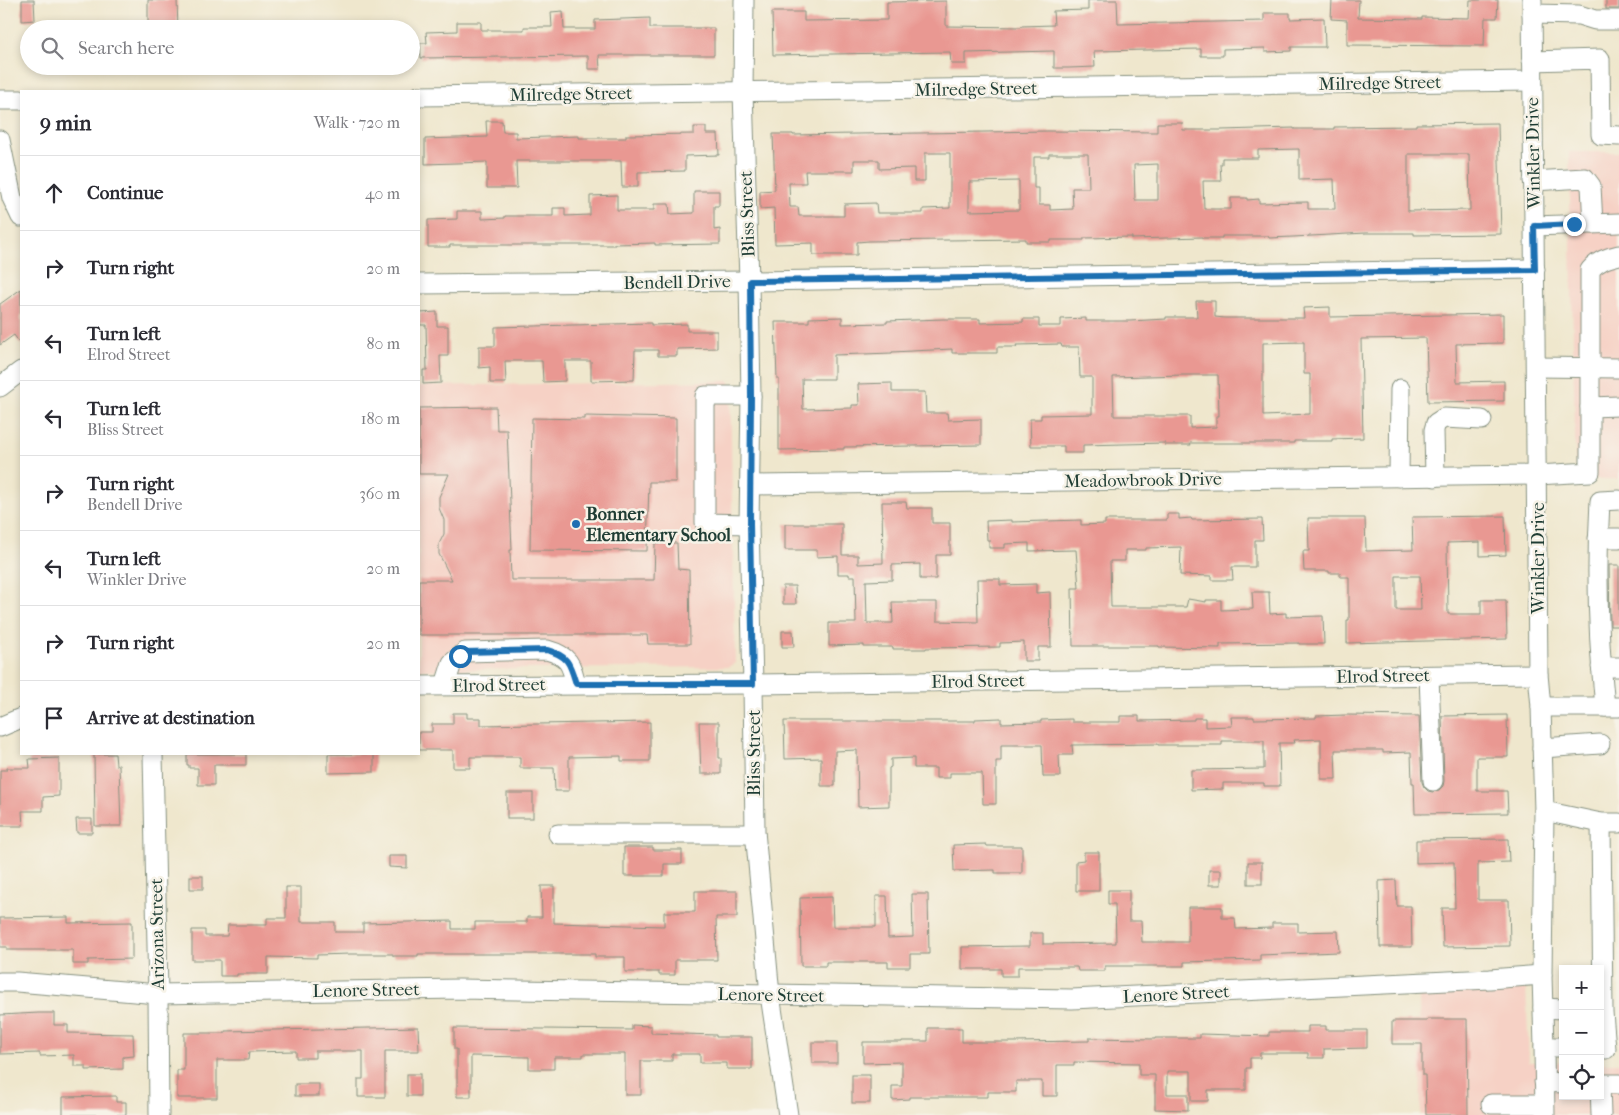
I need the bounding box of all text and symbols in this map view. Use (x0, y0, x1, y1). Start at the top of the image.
search box (20, 20, 420, 75)
icon: search (38, 34, 66, 62)
text: Search here (78, 37, 174, 59)
street label: Milredge Street (1318, 72, 1442, 95)
street label: Milredge Street (914, 78, 1038, 101)
street label: Milredge Street (509, 83, 633, 106)
street label: Winkler Drive (1522, 97, 1545, 210)
text: 9 min (40, 111, 91, 135)
text: Walk · 720 m (314, 113, 400, 132)
street label: Bliss Street (735, 170, 760, 258)
icon: ahead (40, 179, 68, 207)
text: Continue (87, 182, 163, 204)
text: 40 m (365, 184, 400, 203)
route end (1563, 213, 1586, 236)
icon: right (40, 254, 68, 282)
text: Turn right (87, 257, 174, 279)
text: 20 m (366, 259, 400, 278)
street label: Bendell Drive (623, 271, 731, 294)
text: Turn left (87, 323, 161, 345)
icon: left (40, 329, 68, 357)
text: 80 m (366, 334, 400, 353)
text: Elrod Street (87, 345, 170, 364)
text: Turn left (87, 398, 161, 420)
icon: left (40, 404, 68, 432)
text: 180 m (361, 409, 400, 428)
text: Bliss Street (87, 420, 164, 439)
street label: Meadowbrook Drive (1064, 469, 1222, 492)
text: Turn right (87, 473, 174, 495)
icon: right (40, 479, 68, 507)
text: 360 m (359, 484, 400, 503)
text: Bendell Drive (87, 495, 182, 514)
street label: Winkler Drive (1528, 502, 1549, 615)
place label: Bonner Elementary School (586, 504, 732, 546)
marker: Bonner Elementary School (570, 518, 582, 530)
text: Turn left (87, 548, 161, 570)
icon: left (40, 554, 68, 582)
text: 20 m (366, 559, 400, 578)
text: Winkler Drive (87, 570, 186, 589)
icon: right (40, 629, 68, 657)
text: Turn right (87, 632, 174, 654)
text: 20 m (366, 634, 400, 653)
route start (449, 645, 472, 668)
street label: Elrod Street (1336, 665, 1431, 688)
street label: Elrod Street (931, 670, 1026, 693)
street label: Elrod Street (452, 674, 547, 697)
icon: arrive (40, 704, 68, 732)
text: Arrive at destination (87, 707, 255, 729)
street label: Bliss Street (744, 709, 765, 796)
street label: Arizona Street (146, 877, 169, 991)
map controls (1559, 965, 1604, 1100)
button: + (1559, 965, 1604, 1010)
street label: Lenore Street (312, 979, 420, 1002)
street label: Lenore Street (1122, 981, 1231, 1008)
street label: Lenore Street (717, 984, 825, 1007)
button: − (1559, 1010, 1604, 1055)
button: locate (1559, 1055, 1604, 1100)

